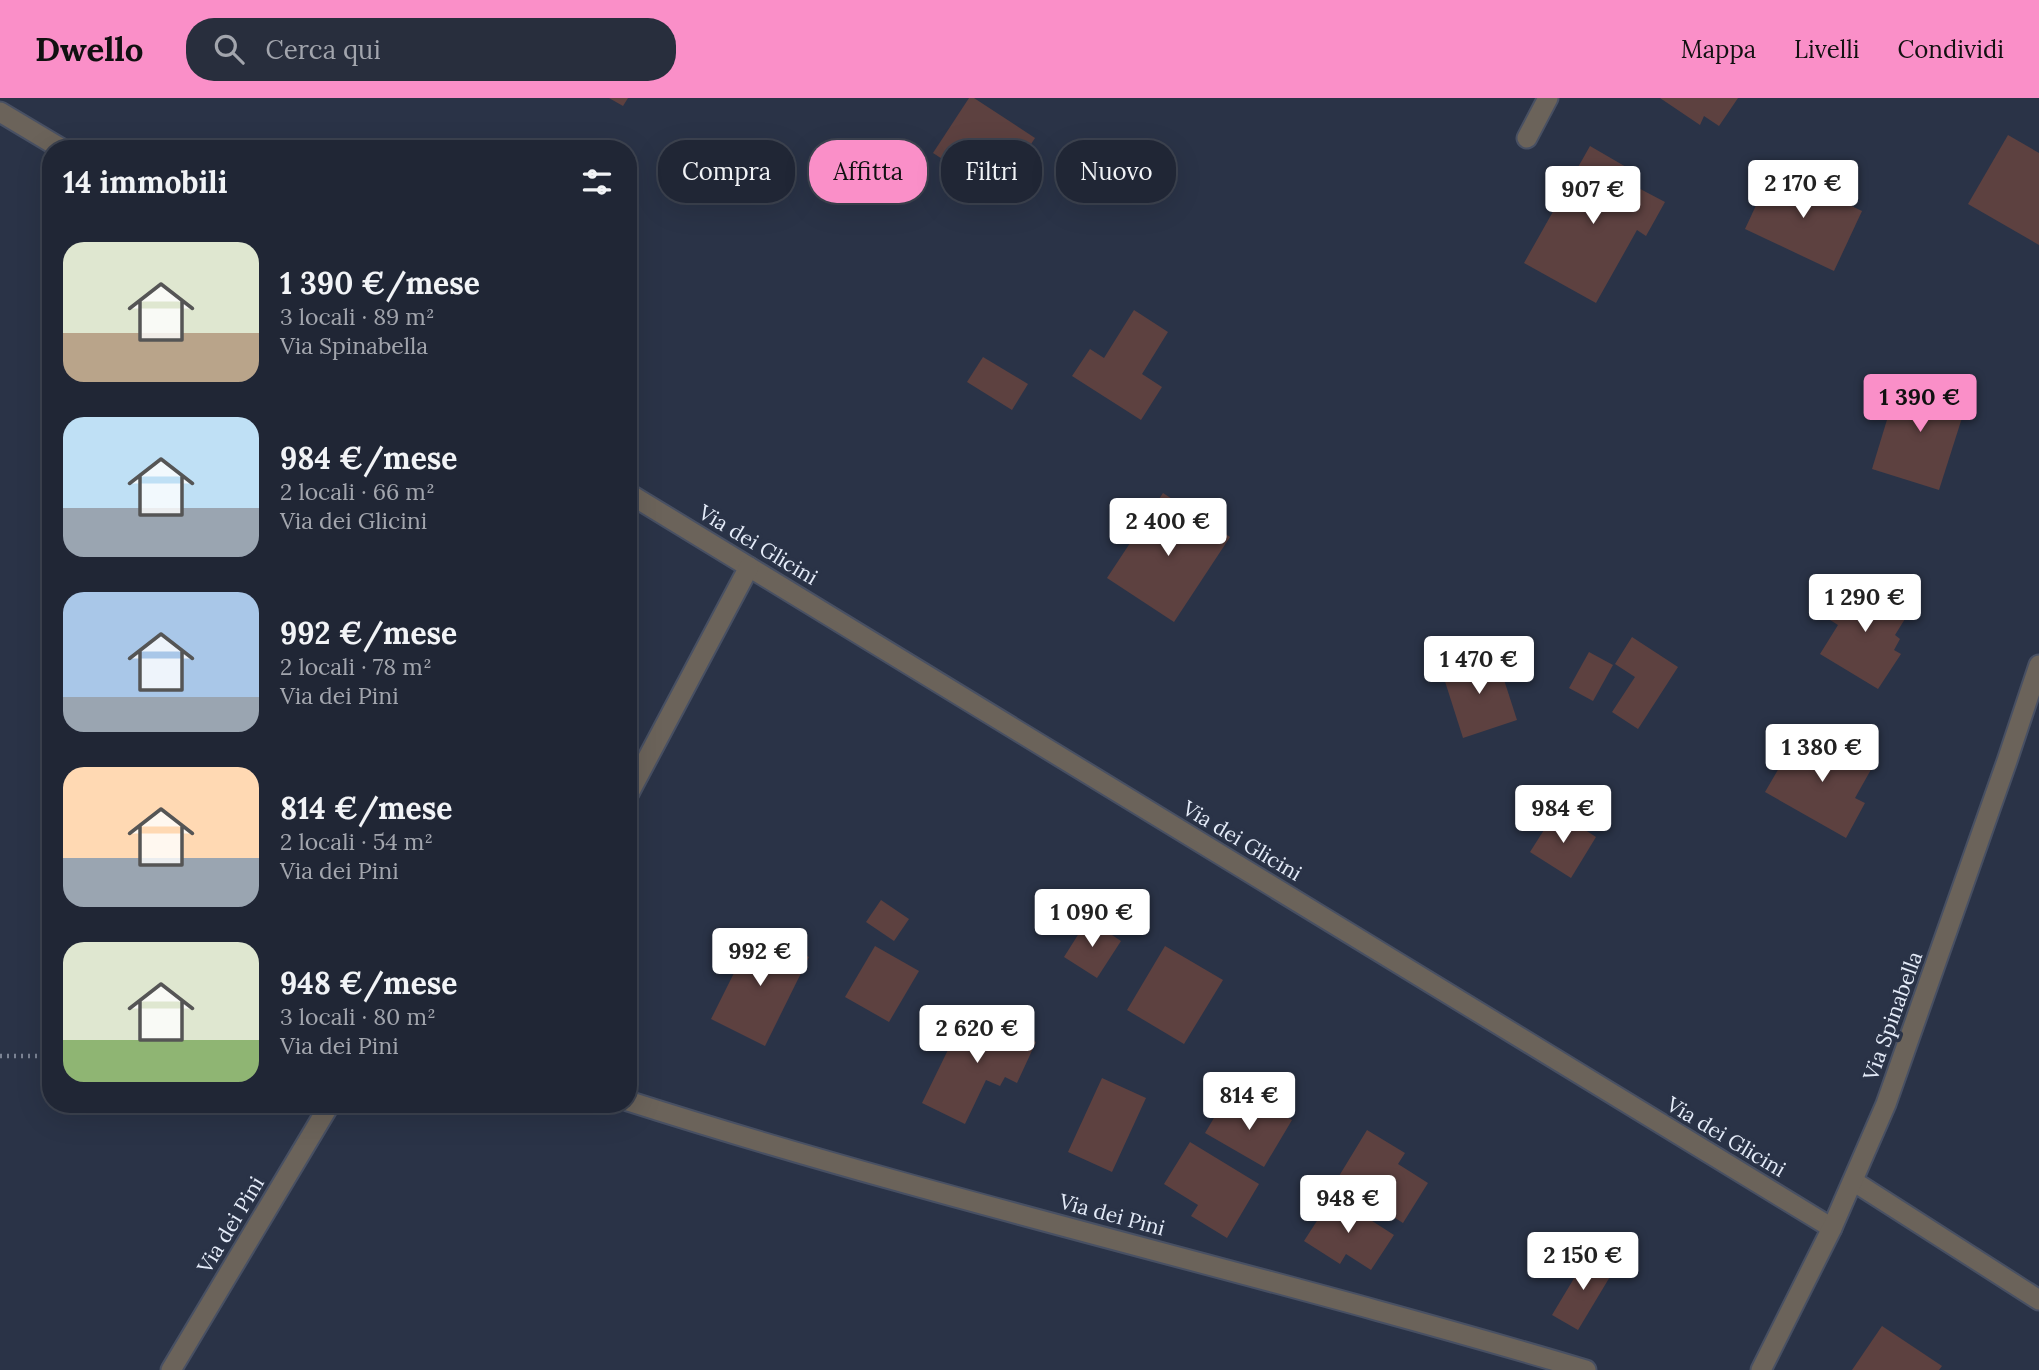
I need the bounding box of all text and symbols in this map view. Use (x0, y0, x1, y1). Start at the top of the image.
search box (186, 18, 676, 81)
text: Dwello (35, 28, 144, 70)
icon: search (210, 30, 248, 68)
text: Cerca qui (266, 33, 381, 66)
text: Mappa (1681, 34, 1756, 65)
text: Livelli (1794, 34, 1860, 65)
text: Condividi (1898, 34, 2004, 65)
chip: Compra (658, 140, 795, 203)
chip: Affitta (809, 140, 927, 203)
chip: Filtri (941, 140, 1042, 203)
chip: Nuovo (1056, 140, 1176, 203)
pin: 2 170 € (1738, 160, 1868, 220)
text: 14 immobili (63, 163, 228, 201)
icon: filters (578, 163, 616, 201)
pin: 907 € (1544, 166, 1642, 226)
text: 2 170 € (1764, 168, 1842, 197)
text: 907 € (1561, 174, 1625, 203)
text: 1 390 €/mese (280, 264, 480, 302)
icon: home (119, 270, 203, 354)
text: 3 locali · 89 m² (280, 302, 435, 331)
text: Via Spinabella (280, 331, 428, 360)
pin: 1 390 € (1855, 374, 1985, 434)
text: 1 390 € (1880, 382, 1960, 411)
text: 984 €/mese (280, 439, 458, 477)
icon: home (119, 445, 203, 529)
text: 2 locali · 66 m² (280, 477, 435, 506)
street label: Via dei Glicini (693, 498, 823, 591)
pin: 2 400 € (1103, 498, 1233, 558)
text: Via dei Glicini (280, 506, 427, 535)
text: 2 400 € (1126, 506, 1210, 535)
pin: 1 290 € (1800, 574, 1930, 634)
text: 1 290 € (1825, 582, 1905, 611)
text: 992 €/mese (280, 614, 457, 652)
icon: home (119, 620, 203, 704)
pin: 1 470 € (1414, 636, 1544, 696)
text: 1 470 € (1440, 644, 1518, 673)
text: 2 locali · 78 m² (280, 652, 432, 681)
text: Via dei Pini (280, 681, 399, 710)
pin: 1 380 € (1757, 724, 1887, 784)
text: 1 380 € (1782, 732, 1862, 761)
pin: 984 € (1514, 786, 1612, 845)
text: 814 €/mese (280, 789, 452, 827)
text: 984 € (1531, 793, 1595, 822)
street label: Via dei Glicini (1177, 794, 1307, 887)
icon: home (119, 795, 203, 879)
text: 2 locali · 54 m² (280, 827, 433, 856)
text: Via dei Pini (280, 856, 399, 885)
pin: 1 090 € (1027, 890, 1157, 949)
text: 1 090 € (1051, 897, 1133, 926)
pin: 992 € (711, 928, 809, 988)
text: 992 € (728, 936, 792, 965)
street label: Via Spinabella (1856, 947, 1928, 1085)
text: 948 €/mese (280, 964, 458, 1002)
icon: home (119, 970, 203, 1054)
text: 3 locali · 80 m² (280, 1002, 436, 1031)
pin: 2 620 € (912, 1006, 1042, 1065)
text: 2 620 € (935, 1013, 1019, 1042)
text: Via dei Pini (280, 1031, 399, 1060)
pin: 814 € (1200, 1072, 1298, 1132)
text: 814 € (1219, 1080, 1279, 1109)
street label: Via dei Glicini (1661, 1090, 1791, 1183)
street label: Via dei Pini (191, 1171, 270, 1279)
pin: 948 € (1299, 1176, 1397, 1235)
text: 948 € (1316, 1183, 1380, 1212)
street label: Via dei Pini (1055, 1187, 1168, 1242)
pin: 2 150 € (1518, 1232, 1648, 1292)
text: 2 150 € (1543, 1240, 1623, 1269)

